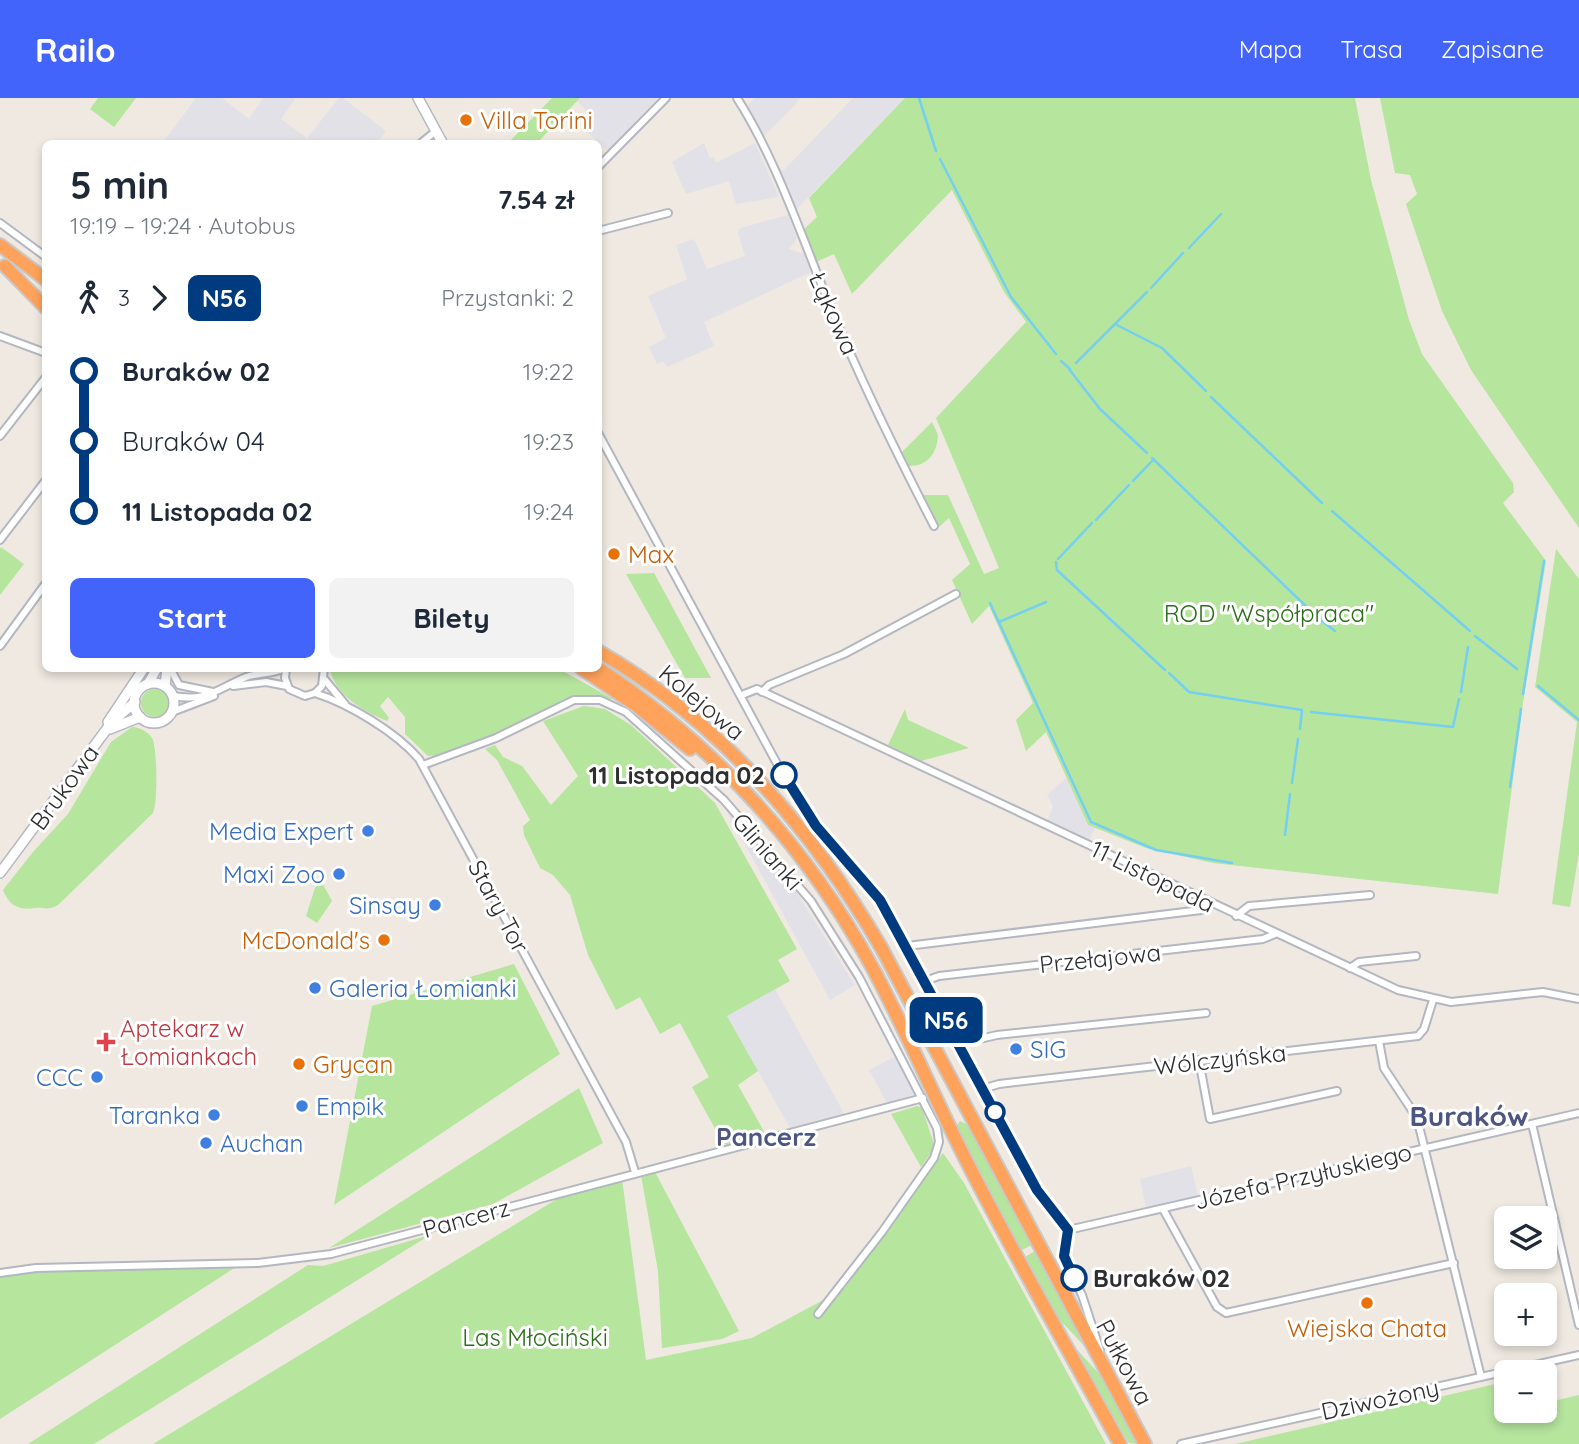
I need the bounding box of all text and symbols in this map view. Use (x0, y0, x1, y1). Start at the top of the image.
text: Railo (35, 29, 116, 70)
text: Mapa (1239, 34, 1302, 64)
text: Trasa (1340, 34, 1403, 64)
text: Zapisane (1441, 34, 1544, 64)
place label: Villa Torini (480, 105, 593, 135)
marker: Villa Torini (458, 112, 474, 128)
text: 5 min (70, 161, 169, 209)
text: 7.54 zł (498, 183, 574, 216)
text: 19:19 – 19:24 · Autobus (70, 211, 296, 240)
street label: Łąkowa (802, 267, 866, 359)
icon: walk (70, 279, 108, 317)
icon: forward (140, 279, 178, 317)
text: 3 (118, 283, 130, 312)
text: N56 (202, 283, 247, 313)
text: Przystanki: 2 (441, 283, 574, 312)
text: Buraków 02 (122, 355, 271, 388)
text: 19:22 (523, 357, 574, 386)
text: Buraków 04 (122, 425, 265, 458)
text: 19:23 (524, 427, 574, 456)
text: 11 Listopada 02 (122, 495, 313, 528)
text: 19:24 (524, 497, 574, 526)
place label: Max (628, 539, 674, 569)
marker: Max (606, 546, 622, 562)
button: Start (70, 578, 315, 658)
button: Bilety (329, 578, 574, 658)
park label: ROD "Współpraca" (1164, 598, 1374, 628)
street label: Kolejowa (653, 658, 751, 746)
street label: Brukowa (23, 739, 105, 835)
place label: 11 Listopada 02 (589, 760, 765, 790)
marker: 11 Listopada 02 (771, 762, 797, 788)
street label: Glinianki (726, 806, 810, 896)
place label: Media Expert (209, 816, 354, 846)
marker: Media Expert (360, 823, 376, 839)
street label: 11 Listopada (1086, 833, 1220, 919)
street label: Stary Tor (462, 854, 536, 958)
place label: Maxi Zoo (223, 859, 325, 889)
marker: Maxi Zoo (331, 866, 347, 882)
place label: Sinsay (349, 890, 421, 920)
marker: Sinsay (427, 897, 443, 913)
place label: McDonald's (242, 925, 370, 955)
marker: McDonald's (376, 932, 392, 948)
street label: Przełajowa (1038, 937, 1162, 979)
place label: Galeria Łomianki (329, 973, 517, 1003)
marker: Galeria Łomianki (307, 980, 323, 996)
line badge: N56 (906, 997, 986, 1043)
text: N56 (924, 1005, 968, 1035)
place label: Aptekarz w Łomiankach (120, 1013, 257, 1071)
marker: Aptekarz w Łomiankach (98, 1034, 114, 1050)
place label: SIG (1030, 1034, 1066, 1064)
street label: Wólczyńska (1152, 1037, 1288, 1081)
marker: SIG (1008, 1041, 1024, 1057)
place label: Grycan (313, 1049, 393, 1079)
marker: Grycan (291, 1056, 307, 1072)
place label: CCC (36, 1062, 83, 1092)
marker: CCC (89, 1069, 105, 1085)
place label: Empik (316, 1091, 384, 1121)
marker: Empik (294, 1098, 310, 1114)
district label: Buraków (1409, 1098, 1529, 1133)
place label: Taranka (109, 1100, 200, 1130)
unlabelled marker (985, 1102, 1005, 1122)
marker: Taranka (206, 1107, 222, 1123)
district label: Pancerz (716, 1120, 816, 1153)
place label: Auchan (220, 1128, 303, 1158)
marker: Auchan (198, 1135, 214, 1151)
street label: Józefa Przyłuskiego (1191, 1136, 1415, 1216)
street label: Pancerz (419, 1192, 513, 1244)
map controls (1494, 1206, 1557, 1423)
button: layers (1494, 1206, 1557, 1269)
place label: Buraków 02 (1093, 1263, 1230, 1293)
marker: Buraków 02 (1061, 1265, 1087, 1291)
button: + (1494, 1283, 1557, 1346)
marker: Wiejska Chata (1359, 1295, 1375, 1311)
place label: Wiejska Chata (1287, 1313, 1447, 1343)
street label: Pułkowa (1090, 1314, 1160, 1410)
park label: Las Młociński (462, 1322, 608, 1352)
button: − (1494, 1360, 1557, 1423)
street label: Dziwożony (1318, 1372, 1442, 1426)

